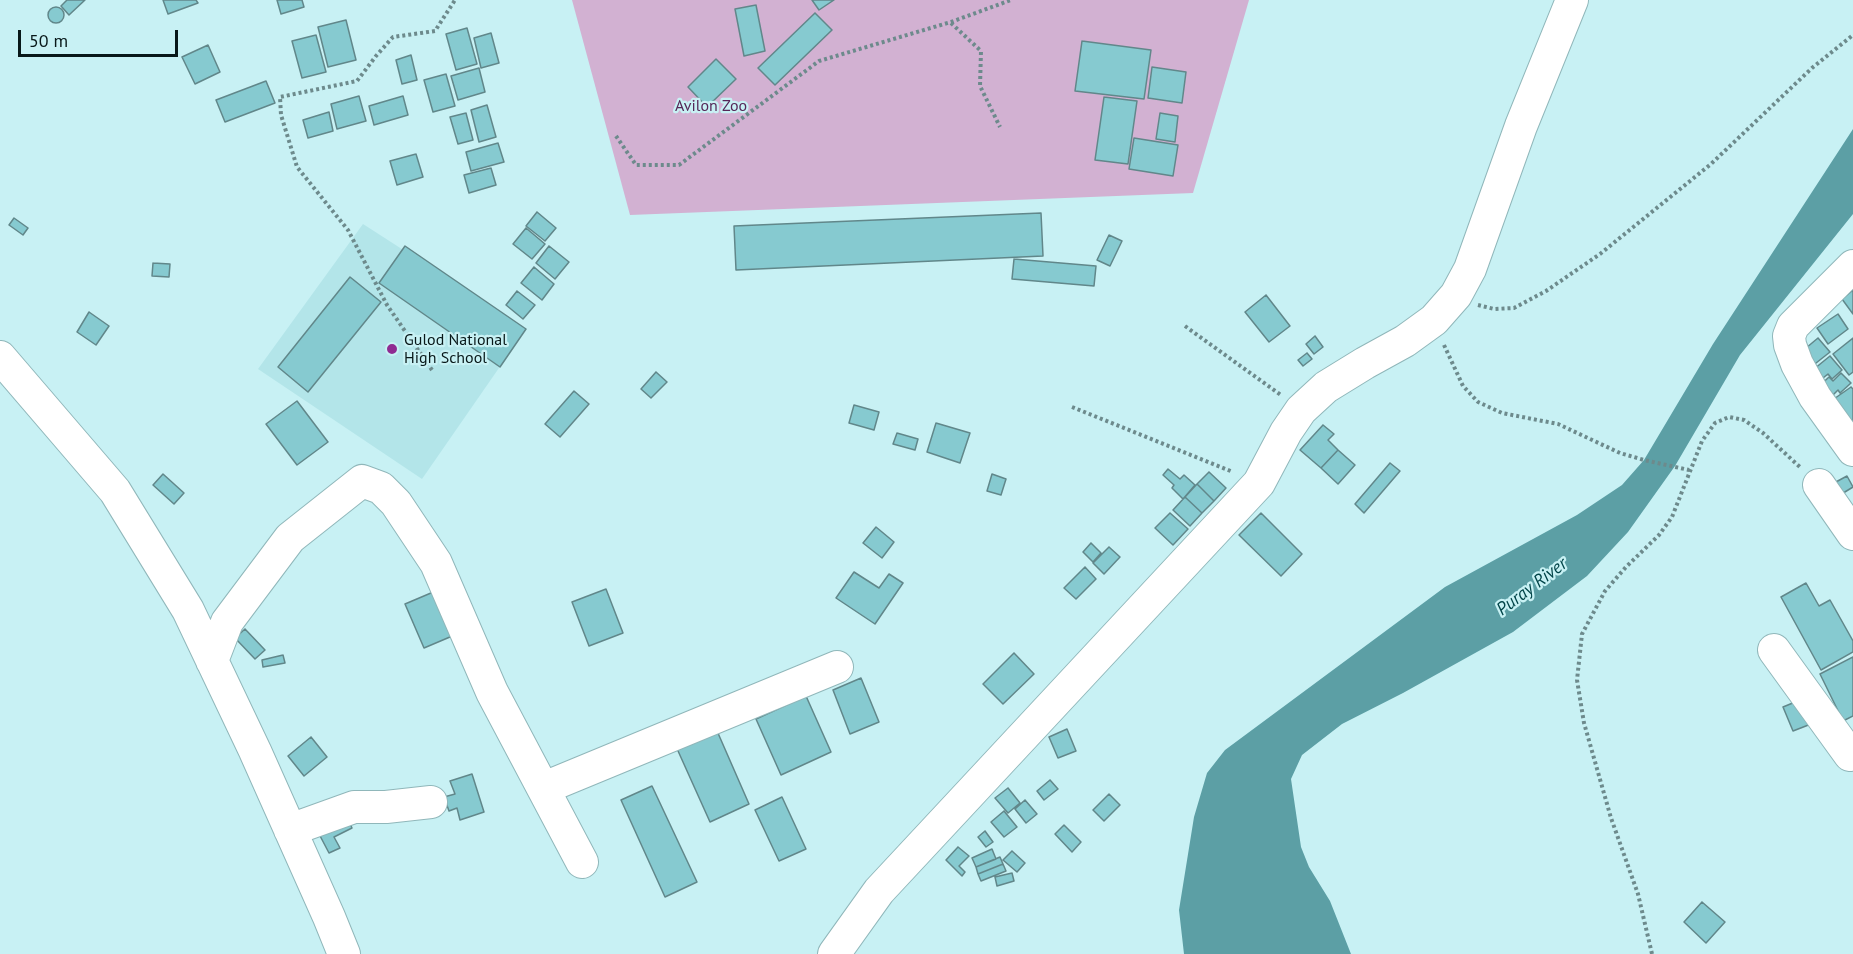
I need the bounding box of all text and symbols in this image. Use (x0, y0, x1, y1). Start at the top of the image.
scale bar (21, 18, 182, 56)
text: 50 m (29, 29, 68, 52)
park label: Avilon Zoo (675, 96, 747, 116)
place label: Gulod National High School (404, 330, 507, 368)
marker: Gulod National High School (385, 342, 399, 356)
water label: Puray River (1492, 553, 1572, 621)

